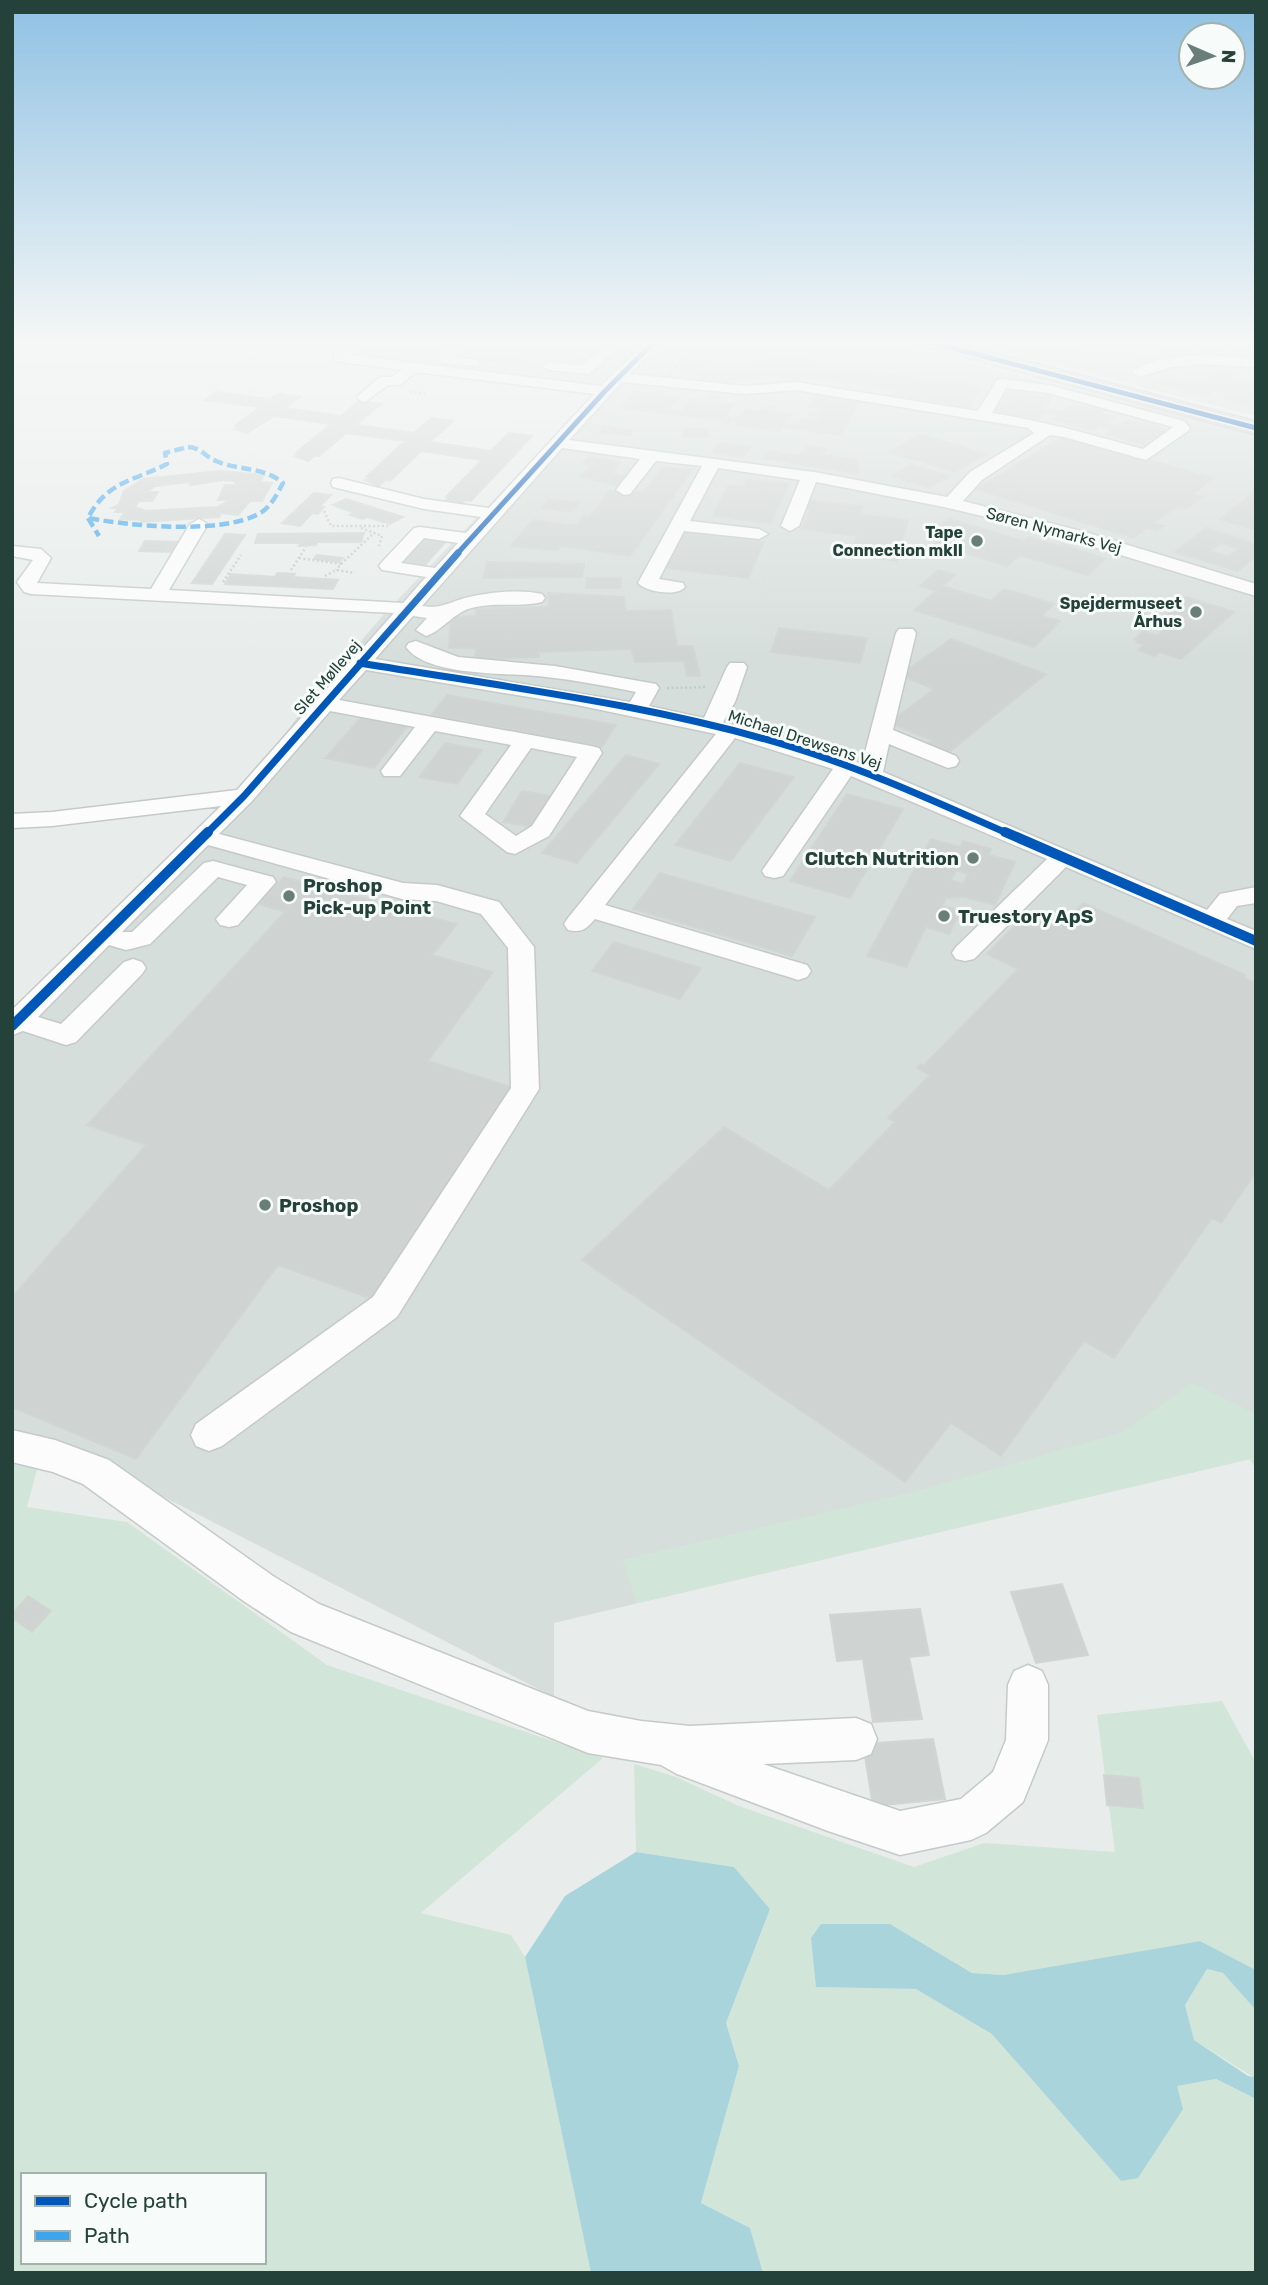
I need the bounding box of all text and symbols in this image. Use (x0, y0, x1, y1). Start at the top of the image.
north arrow (1177, 21, 1247, 91)
text: N (1217, 49, 1240, 64)
street label: Søren Nymarks Vej (984, 503, 1124, 558)
place label: Tape Connection mkII (833, 523, 963, 560)
marker: Tape Connection mkII (969, 533, 985, 549)
place label: Spejdermuseet Århus (1060, 594, 1183, 631)
marker: Spejdermuseet Århus (1188, 604, 1204, 620)
street label: Slet Møllevej (290, 636, 365, 719)
street label: Michael Drewsens Vej (726, 706, 884, 773)
place label: Clutch Nutrition (805, 847, 959, 870)
marker: Clutch Nutrition (965, 850, 981, 866)
place label: Proshop Pick-up Point (303, 874, 431, 919)
marker: Proshop Pick-up Point (281, 888, 297, 904)
place label: Truestory ApS (958, 905, 1094, 928)
marker: Truestory ApS (936, 908, 952, 924)
place label: Proshop (279, 1194, 358, 1217)
marker: Proshop (257, 1197, 273, 1213)
legend (21, 2173, 266, 2264)
text: Cycle path (84, 2188, 188, 2213)
text: Path (84, 2223, 130, 2248)

